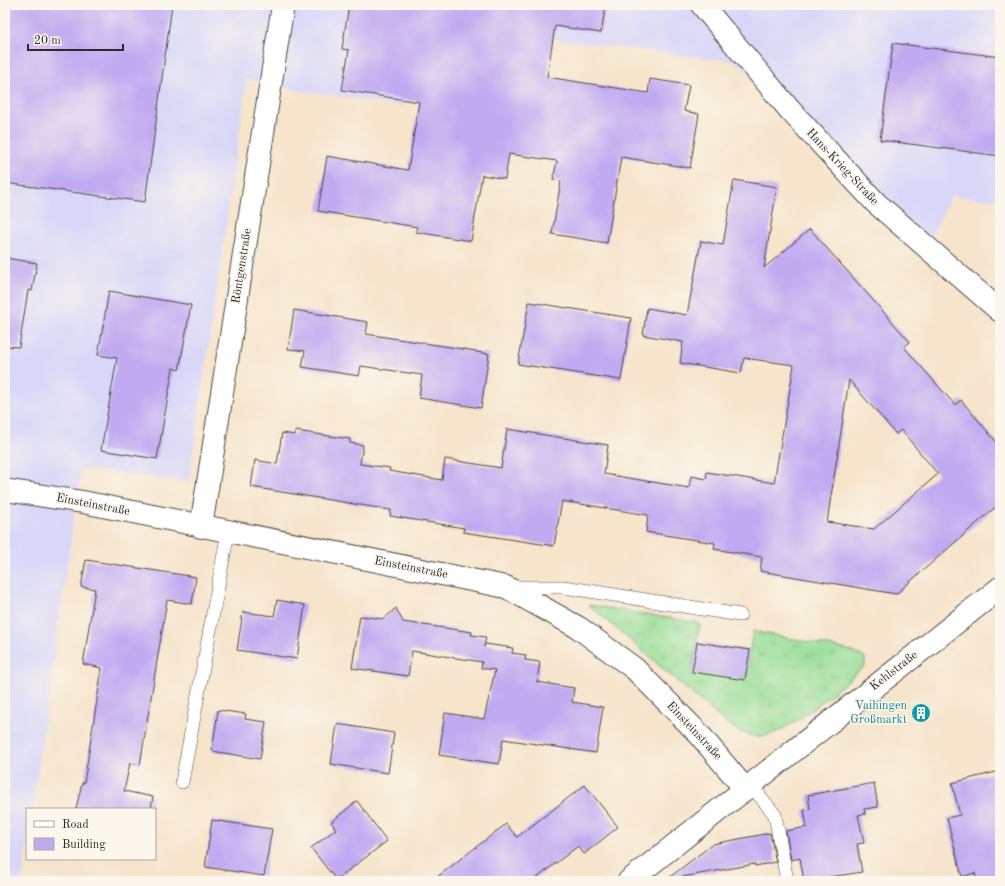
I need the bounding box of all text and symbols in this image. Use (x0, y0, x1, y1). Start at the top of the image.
scale bar (28, 26, 123, 52)
text: 20 m (34, 35, 61, 47)
street label: Hans-Krieg-Straße (804, 127, 881, 208)
street label: Röntgenstraße (230, 227, 254, 304)
street label: Einsteinstraße (55, 492, 131, 518)
street label: Einsteinstraße (373, 555, 449, 581)
street label: Kehlstraße (868, 649, 920, 693)
street label: Einsteinstraße (664, 700, 724, 763)
place label: Vaihingen Großmarkt (850, 700, 908, 726)
building icon: Vaihingen Großmarkt (910, 702, 932, 724)
legend (26, 808, 156, 860)
text: Road (62, 819, 89, 831)
text: Building (62, 839, 106, 851)

